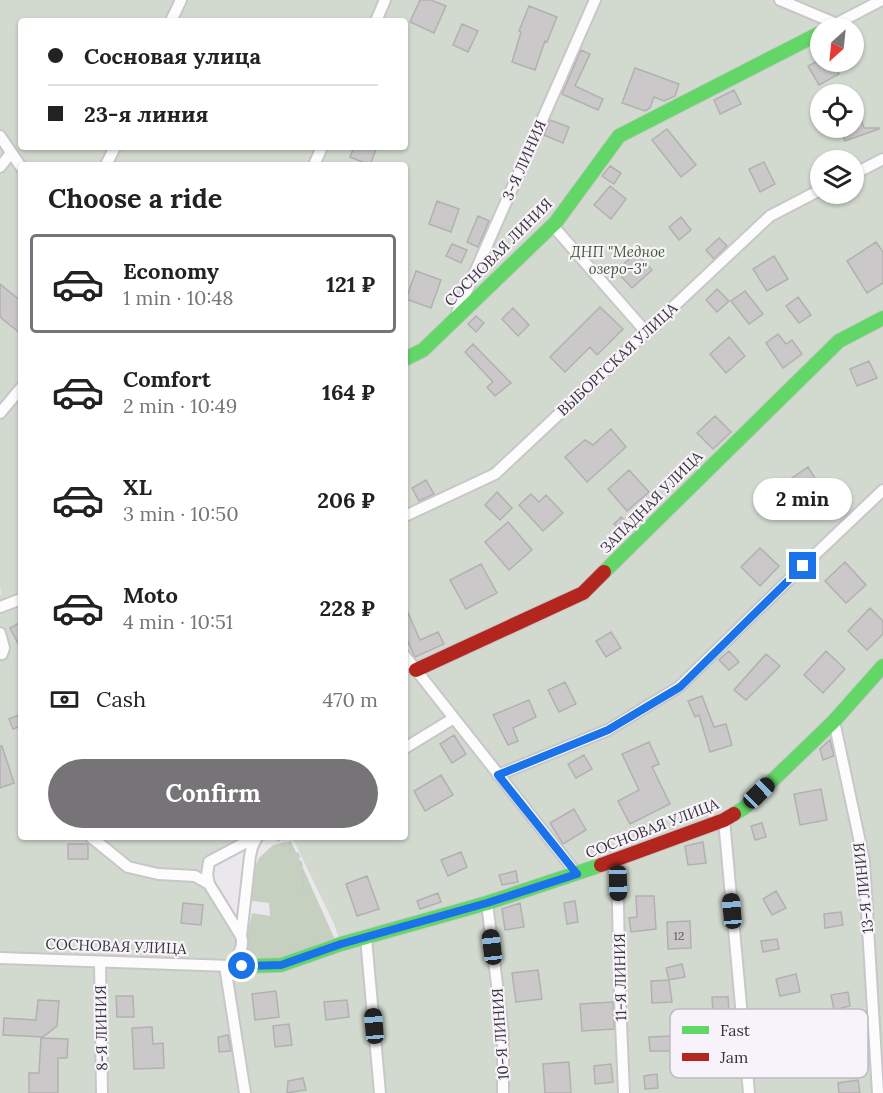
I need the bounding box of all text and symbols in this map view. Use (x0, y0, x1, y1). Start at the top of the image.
north arrow (810, 18, 864, 72)
map controls (810, 18, 864, 204)
text: Сосновая улица (84, 42, 261, 70)
button: locate (810, 84, 864, 138)
text: 23-я линия (84, 100, 209, 128)
street label: 3-Я ЛИНИЯ (498, 117, 550, 203)
button: layers (810, 150, 864, 204)
text: Choose a ride (48, 181, 222, 215)
street label: СОСНОВАЯ ЛИНИЯ (440, 194, 556, 310)
park label: ДНП "Медное озеро-3" (570, 242, 665, 278)
icon: car (51, 257, 105, 311)
text: Economy (123, 257, 219, 285)
text: 121 ₽ (326, 270, 375, 298)
text: 1 min · 10:48 (123, 285, 233, 310)
street label: ВЫБОРГСКАЯ УЛИЦА (553, 298, 682, 420)
icon: car (51, 365, 105, 419)
text: Comfort (123, 365, 211, 393)
text: 164 ₽ (322, 378, 375, 406)
text: 2 min · 10:49 (123, 393, 237, 418)
street label: ЗАПАДНАЯ УЛИЦА (596, 446, 707, 557)
icon: car (51, 473, 105, 527)
text: XL (123, 473, 152, 501)
callout: 2 min (754, 479, 852, 521)
text: 206 ₽ (317, 486, 375, 514)
text: 2 min (776, 486, 829, 511)
text: 3 min · 10:50 (123, 501, 239, 526)
route end (789, 552, 816, 579)
icon: car (51, 581, 105, 635)
text: Moto (123, 581, 178, 609)
text: 228 ₽ (320, 594, 375, 622)
text: 4 min · 10:51 (123, 609, 233, 634)
icon: cash (48, 683, 81, 716)
text: Cash (96, 685, 146, 713)
text: 470 m (322, 687, 378, 712)
button: Confirm (48, 759, 378, 828)
car (740, 774, 778, 812)
street label: СОСНОВАЯ УЛИЦА (583, 794, 722, 862)
street label: 13-Я ЛИНИЯ (849, 842, 877, 934)
car (609, 865, 627, 901)
car (721, 892, 743, 930)
car (481, 928, 503, 966)
house number: 12 (674, 928, 684, 943)
street label: 11-Я ЛИНИЯ (610, 933, 630, 1021)
street label: СОСНОВАЯ УЛИЦА (45, 934, 187, 958)
route start (228, 952, 255, 979)
street label: 8-Я ЛИНИЯ (91, 985, 111, 1071)
street label: 10-Я ЛИНИЯ (487, 987, 513, 1081)
car (363, 1007, 385, 1045)
legend (670, 1009, 868, 1078)
text: Fast (720, 1020, 751, 1040)
text: Jam (719, 1047, 748, 1067)

